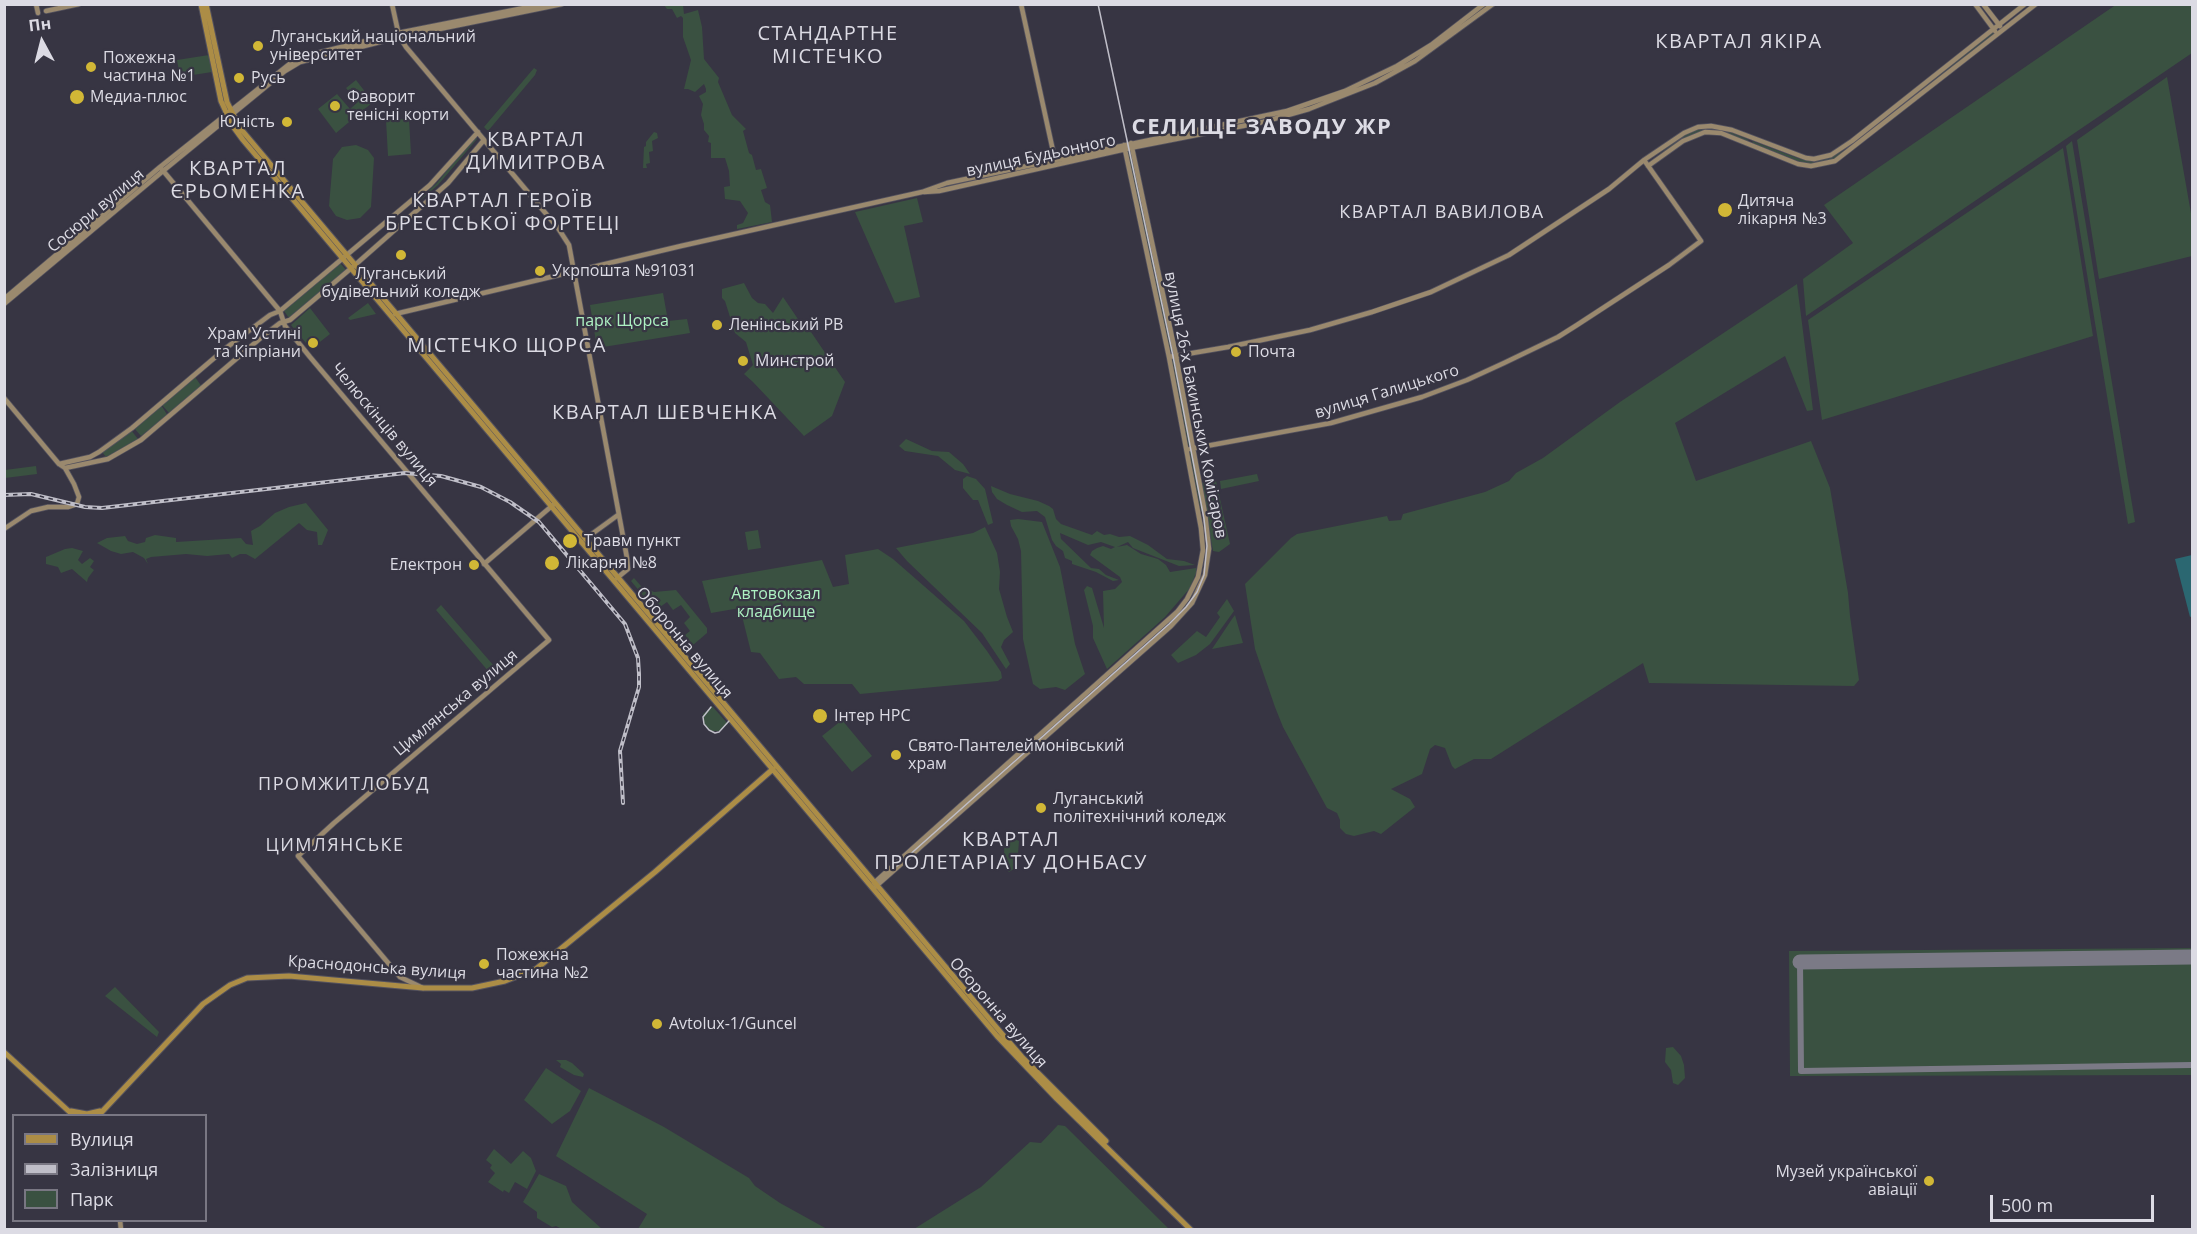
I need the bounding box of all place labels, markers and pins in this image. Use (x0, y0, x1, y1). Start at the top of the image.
place label: Луганський національний університет (270, 27, 476, 65)
marker: Луганський національний університет (251, 39, 265, 53)
place label: Пожежна частина №1 (103, 48, 196, 86)
marker: Пожежна частина №1 (84, 60, 98, 74)
place label: Русь (251, 68, 286, 88)
marker: Русь (232, 71, 246, 85)
place label: Медиа-плюс (90, 87, 187, 107)
place label: Фаворит тенісні корти (347, 87, 449, 125)
marker: Медиа-плюс (68, 88, 86, 106)
marker: Фаворит тенісні корти (328, 99, 342, 113)
place label: Юність (219, 112, 275, 132)
marker: Юність (280, 115, 294, 129)
place label: Дитяча лікарня №3 (1738, 191, 1827, 229)
marker: Дитяча лікарня №3 (1716, 201, 1734, 219)
marker: Луганський будівельний коледж (394, 248, 408, 262)
place label: Укрпошта №91031 (552, 261, 696, 281)
place label: Луганський будівельний коледж (321, 264, 481, 302)
marker: Укрпошта №91031 (533, 264, 547, 278)
place label: Ленінський РВ (729, 315, 843, 335)
marker: Ленінський РВ (710, 318, 724, 332)
place label: Храм Устині та Кіпріани (208, 324, 301, 362)
marker: Храм Устині та Кіпріани (306, 336, 320, 350)
place label: Почта (1248, 342, 1295, 362)
marker: Почта (1229, 345, 1243, 359)
place label: Минстрой (755, 351, 834, 371)
marker: Минстрой (736, 354, 750, 368)
place label: Травм пункт (584, 531, 680, 551)
marker: Травм пункт (561, 532, 579, 550)
place label: Лікарня №8 (566, 553, 657, 573)
marker: Лікарня №8 (543, 554, 561, 572)
place label: Електрон (390, 555, 462, 575)
marker: Електрон (467, 558, 481, 572)
place label: Інтер НРС (834, 706, 911, 726)
marker: Інтер НРС (811, 707, 829, 725)
place label: Свято-Пантелеймонівський храм (908, 736, 1124, 774)
marker: Свято-Пантелеймонівський храм (889, 748, 903, 762)
place label: Луганський політехнічний коледж (1053, 789, 1226, 827)
marker: Луганський політехнічний коледж (1034, 801, 1048, 815)
place label: Пожежна частина №2 (496, 945, 589, 983)
marker: Пожежна частина №2 (477, 957, 491, 971)
place label: Avtolux-1/Guncel (669, 1014, 797, 1034)
marker: Avtolux-1/Guncel (650, 1017, 664, 1031)
place label: Музей української авіації (1775, 1162, 1917, 1200)
marker: Музей української авіації (1922, 1174, 1936, 1188)

